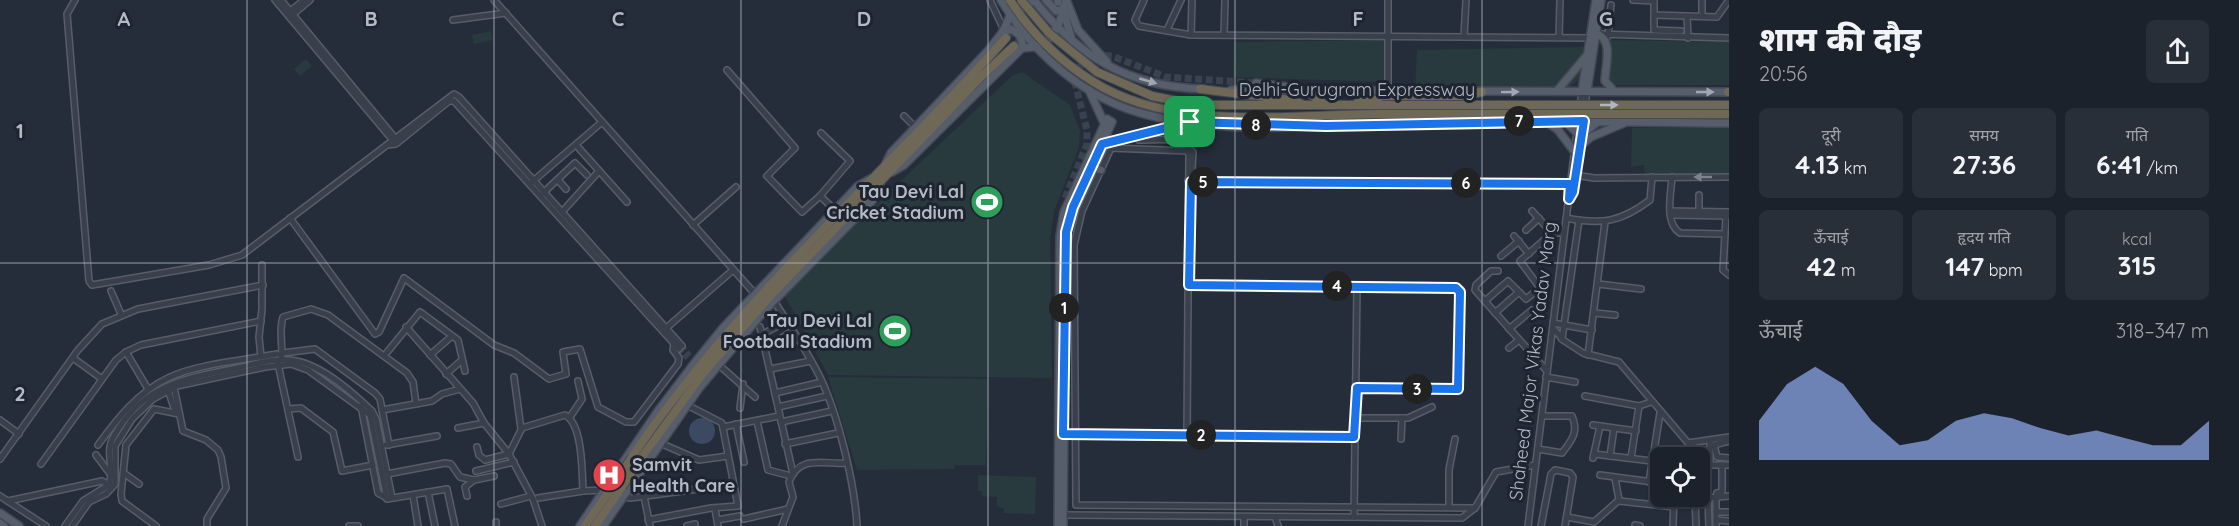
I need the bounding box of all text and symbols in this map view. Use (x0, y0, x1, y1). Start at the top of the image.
text: A (118, 6, 131, 31)
text: B (364, 6, 378, 31)
text: C (612, 6, 625, 31)
text: D (857, 6, 871, 31)
text: E (1106, 6, 1118, 31)
text: F (1352, 6, 1364, 31)
text: G (1599, 6, 1613, 31)
text: शाम की दौड़ (1759, 18, 1922, 59)
button: share (2146, 20, 2209, 83)
text: 20:56 (1759, 61, 1807, 86)
one-way arrow (1139, 77, 1157, 86)
street label: Delhi-Gurugram Expressway (1239, 78, 1475, 101)
one-way arrow (1500, 87, 1519, 97)
one-way arrow (1695, 87, 1714, 97)
pin (1164, 96, 1215, 147)
one-way arrow (1599, 100, 1618, 110)
icon: arrive (1173, 105, 1206, 138)
pin: 7 (1504, 106, 1534, 136)
pin: 8 (1241, 110, 1271, 140)
text: 7 (1515, 111, 1523, 131)
text: 8 (1252, 115, 1260, 135)
text: 1 (16, 118, 24, 143)
text: दूरी (1821, 125, 1841, 145)
text: समय (1969, 125, 1999, 145)
text: गति (2126, 125, 2148, 145)
text: 4.13 (1795, 148, 1840, 181)
text: 27:36 (1952, 148, 2016, 181)
text: 6:41 (2096, 148, 2142, 181)
text: km (1840, 158, 1867, 178)
text: /km (2142, 158, 2178, 178)
pin: 5 (1188, 167, 1218, 197)
pin: 6 (1451, 168, 1481, 198)
text: 5 (1198, 172, 1208, 192)
one-way arrow (1693, 172, 1712, 182)
text: 6 (1462, 173, 1470, 193)
place label: Tau Devi Lal Cricket Stadium (826, 180, 964, 224)
sports icon: Tau Devi Lal Cricket Stadium (969, 184, 1005, 220)
street label: Shaheed Major Vikas Yadav Marg (1504, 220, 1561, 502)
text: ऊँचाई (1814, 227, 1848, 247)
text: हृदय गति (1957, 227, 2011, 247)
text: kcal (2122, 229, 2152, 249)
text: 315 (2117, 249, 2157, 282)
text: 42 (1806, 250, 1837, 283)
text: 147 (1945, 250, 1984, 283)
text: m (1837, 260, 1856, 280)
text: bpm (1984, 260, 2023, 280)
pin: 4 (1322, 271, 1352, 301)
text: 4 (1332, 276, 1342, 296)
pin: 1 (1049, 293, 1079, 323)
text: 1 (1061, 298, 1067, 318)
place label: Tau Devi Lal Football Stadium (723, 309, 872, 353)
sports icon: Tau Devi Lal Football Stadium (877, 313, 913, 349)
text: ऊँचाई (1759, 318, 1802, 343)
text: 318–347 m (2116, 318, 2209, 343)
pin: 3 (1402, 374, 1432, 404)
text: 3 (1413, 379, 1421, 399)
text: 2 (14, 381, 26, 406)
pin: 2 (1186, 420, 1216, 450)
text: 2 (1196, 425, 1206, 445)
map controls (1650, 447, 1710, 507)
button: locate (1650, 447, 1710, 507)
place label: Samvit Health Care (632, 453, 735, 497)
hospital icon: Samvit Health Care (591, 457, 627, 493)

